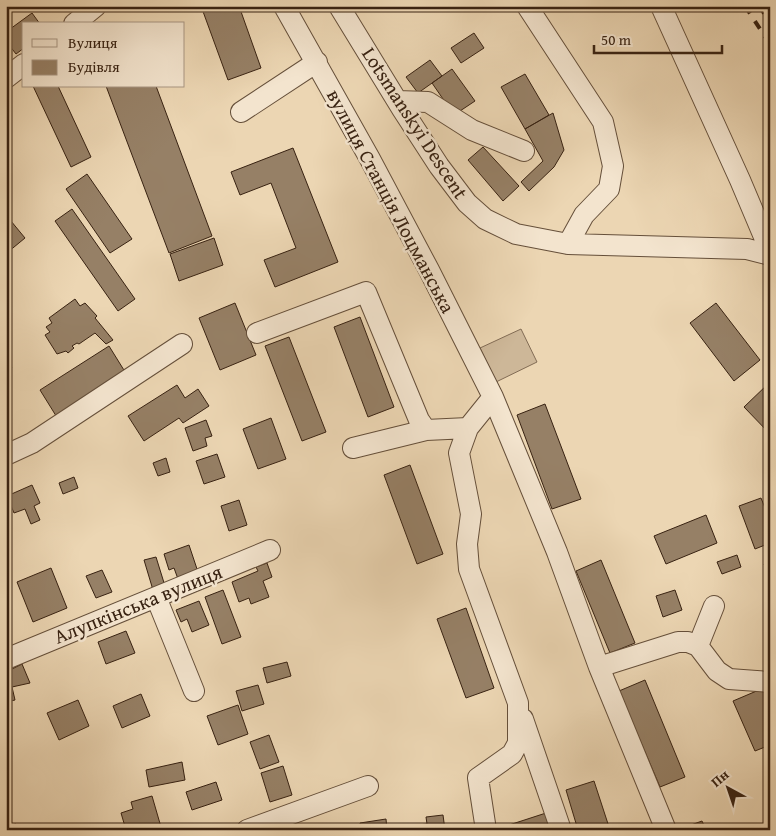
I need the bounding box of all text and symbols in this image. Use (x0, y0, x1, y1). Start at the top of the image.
legend (22, 22, 185, 88)
scale bar (594, 22, 721, 54)
text: 50 m (601, 29, 632, 50)
text: Вулиця (68, 32, 118, 53)
street label: Lotsmanskyi Descent (355, 41, 476, 204)
text: Будівля (68, 56, 120, 77)
street label: вулиця Станція Лоцманська (320, 84, 463, 318)
street label: Алупкінська вулиця (49, 557, 226, 651)
north arrow (704, 764, 754, 814)
text: Пн (706, 764, 733, 791)

